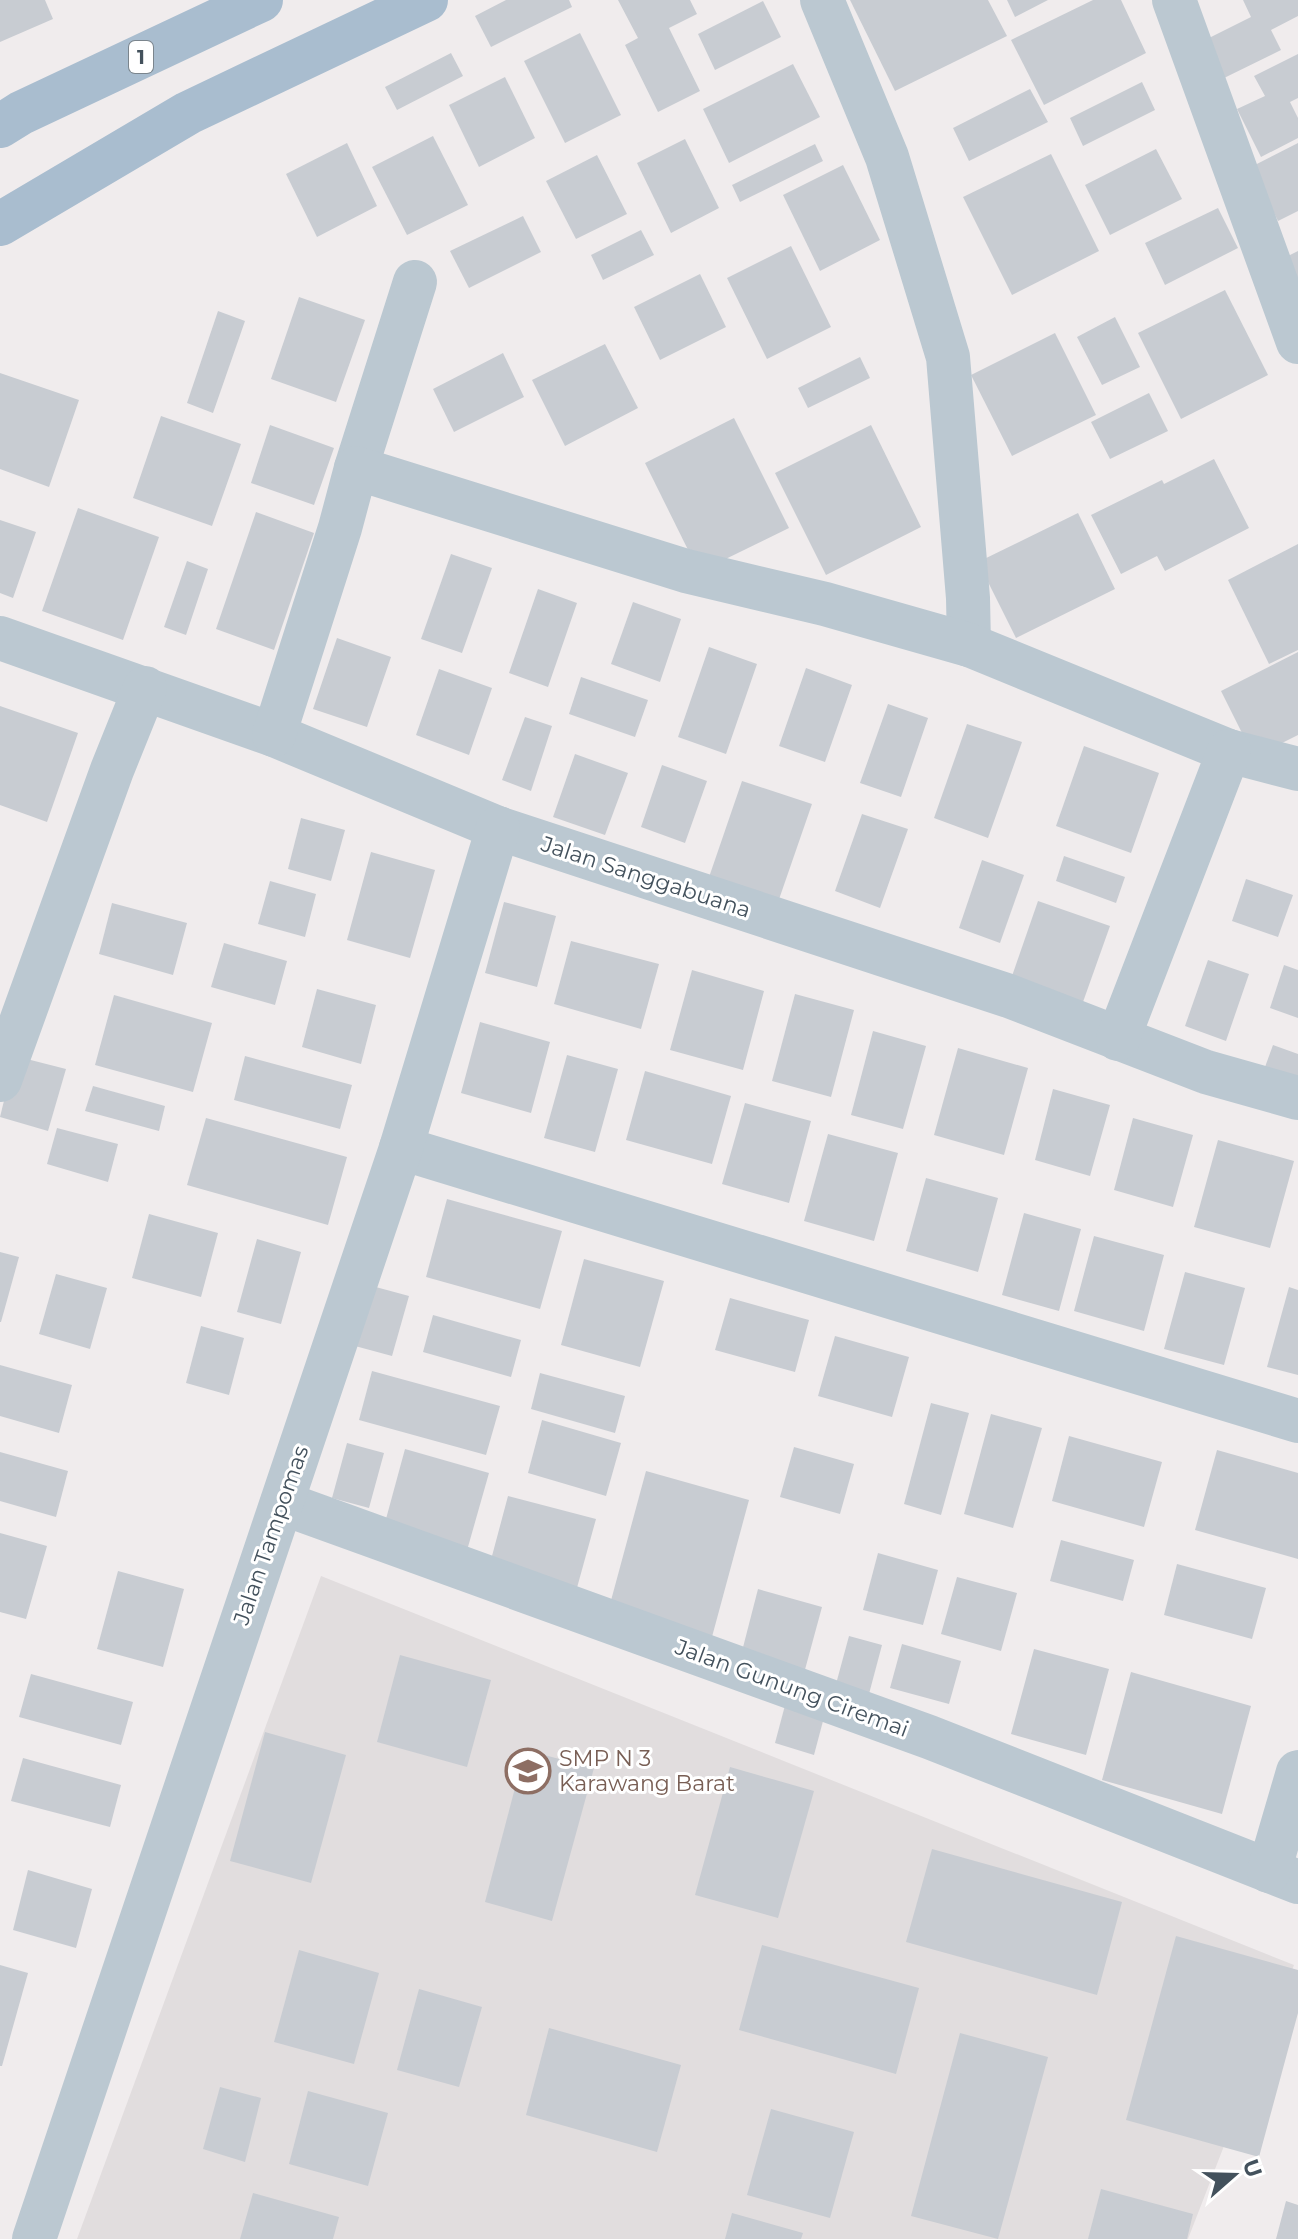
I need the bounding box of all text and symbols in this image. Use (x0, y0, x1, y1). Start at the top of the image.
road number: 1 (129, 41, 153, 73)
street label: Jalan Sanggabuana (537, 830, 754, 924)
street label: Jalan Tampomas (227, 1442, 314, 1629)
street label: Jalan Gunung Ciremai (671, 1633, 912, 1743)
place label: SMP N 3 Karawang Barat (559, 1745, 735, 1797)
school or university icon: SMP N 3 Karawang Barat (504, 1747, 552, 1795)
north arrow (1194, 2135, 1274, 2215)
text: U (1237, 2156, 1268, 2181)

